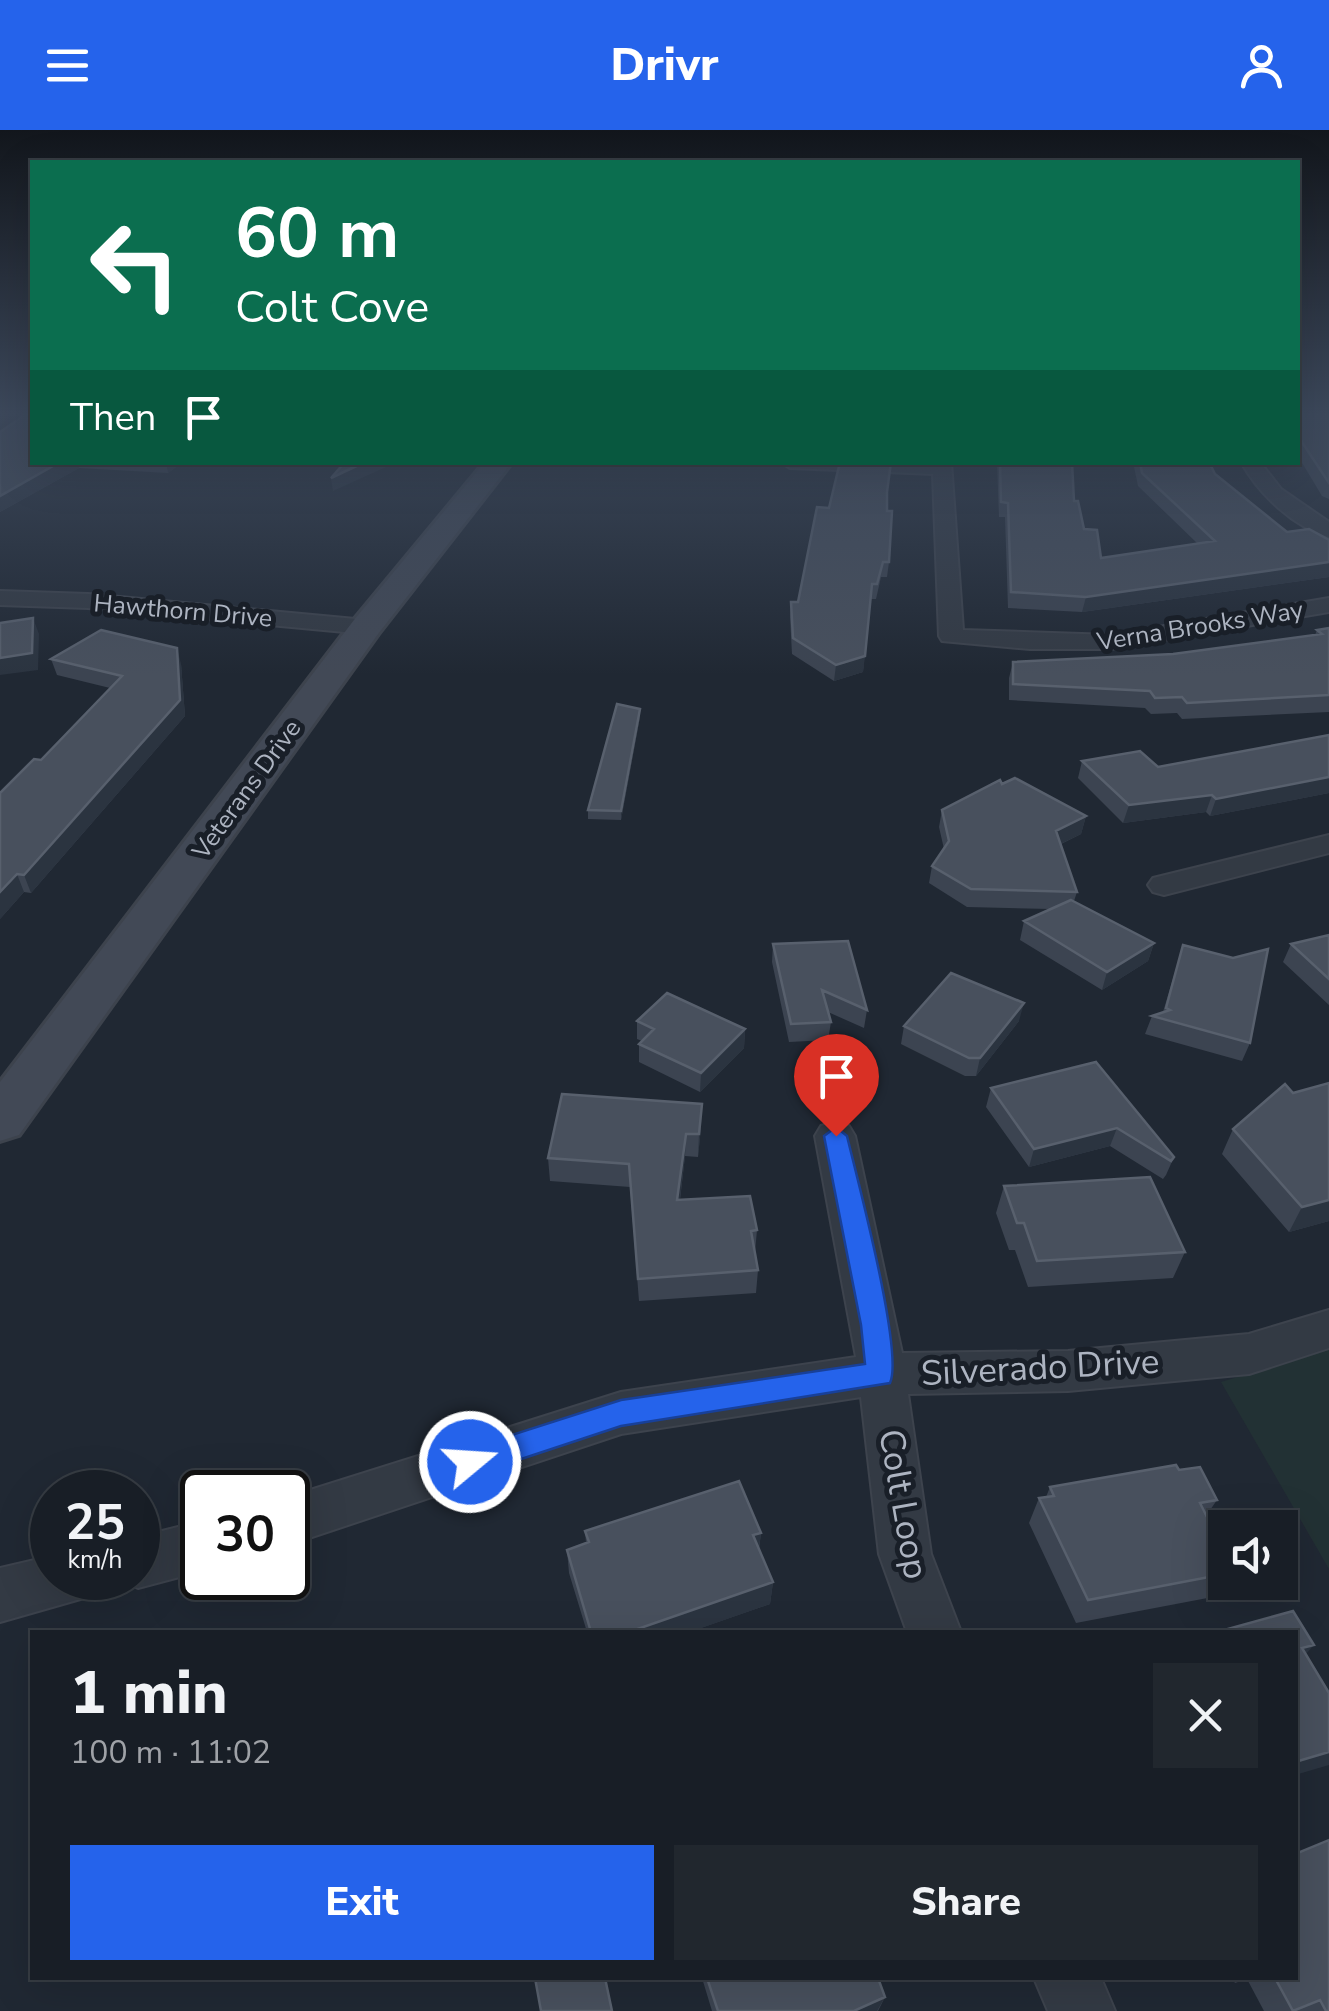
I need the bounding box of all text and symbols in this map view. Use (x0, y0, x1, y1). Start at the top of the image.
text: Drivr (610, 35, 719, 96)
icon: menu (40, 38, 95, 93)
icon: person (1234, 38, 1289, 93)
text: 60 m (235, 186, 399, 282)
icon: left (70, 200, 200, 330)
text: Colt Cove (235, 277, 429, 338)
icon: arrive (176, 390, 231, 445)
text: Then (70, 392, 156, 443)
street label: Hawthorn Drive (92, 586, 274, 636)
street label: Verna Brooks Way (1094, 593, 1306, 659)
street label: Veterans Drive (184, 713, 309, 867)
pin (794, 1034, 879, 1137)
icon: arrive (809, 1049, 864, 1104)
street label: Silverado Drive (920, 1338, 1160, 1397)
position arrow (418, 1410, 522, 1514)
street label: Colt Loop (867, 1426, 940, 1583)
speed limit sign: 30 (180, 1470, 310, 1600)
text: 25 (65, 1488, 125, 1557)
map controls (1208, 1510, 1298, 1600)
button: sound (1208, 1510, 1298, 1600)
text: km/h (67, 1543, 123, 1577)
text: 1 min (70, 1652, 228, 1734)
button: close (1153, 1663, 1258, 1768)
text: 100 m · 11:02 (70, 1731, 271, 1774)
button: Exit (70, 1845, 654, 1960)
button: Share (674, 1845, 1258, 1960)

